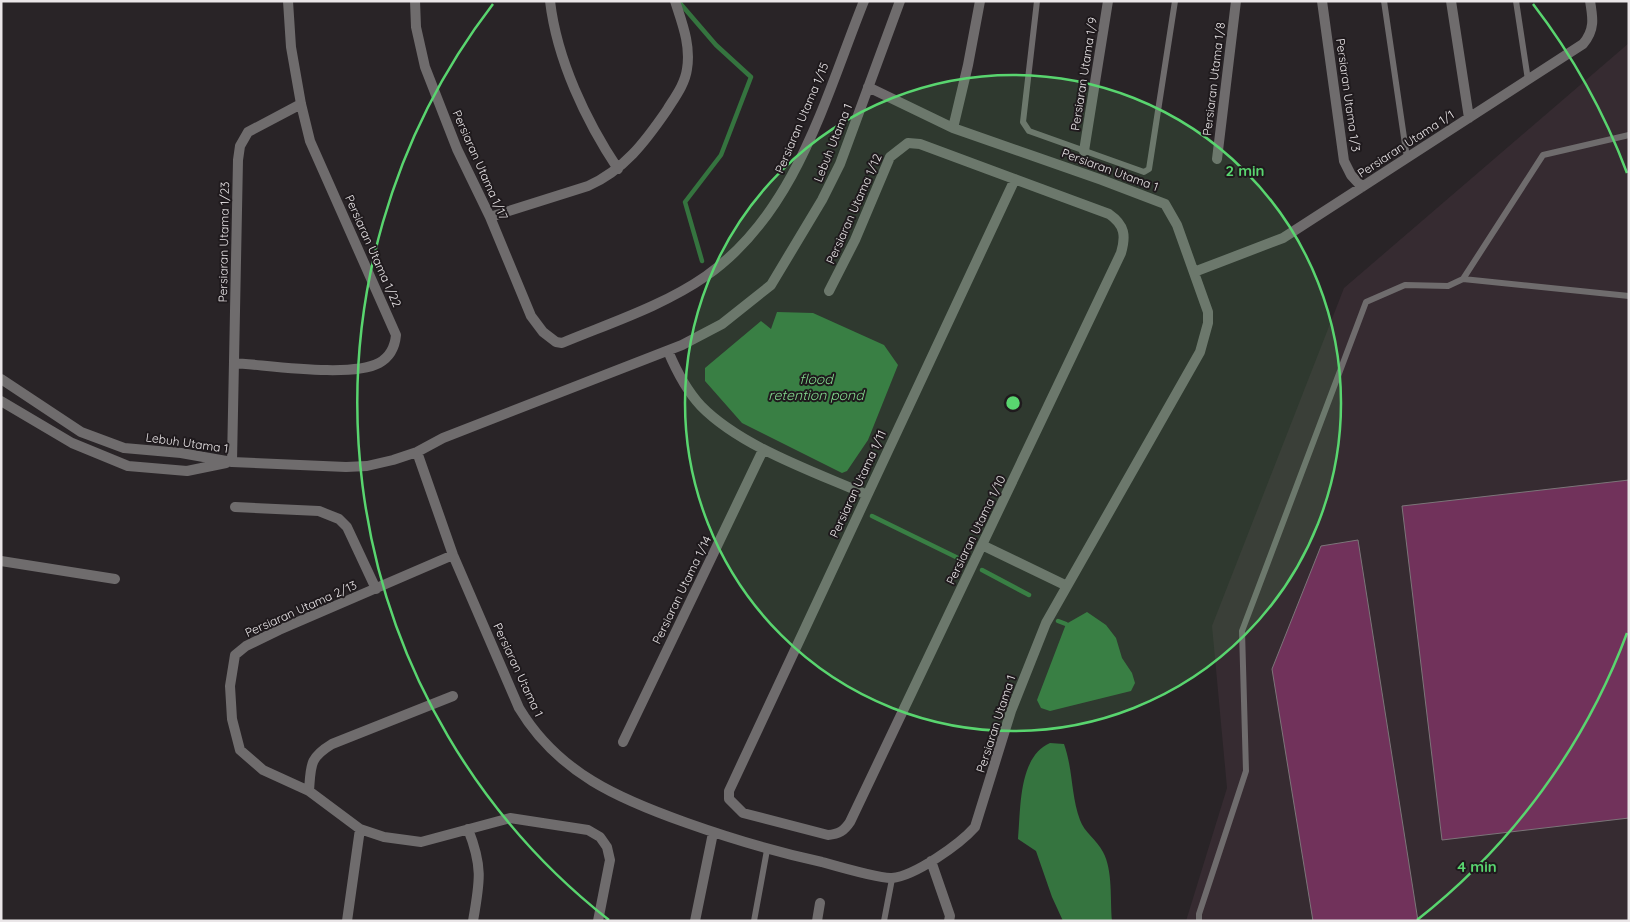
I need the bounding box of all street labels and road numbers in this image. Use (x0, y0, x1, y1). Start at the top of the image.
street label: Persiaran Utama 1/9 (1067, 16, 1100, 132)
street label: Persiaran Utama 1/8 (1199, 21, 1228, 137)
street label: Persiaran Utama 1/3 (1333, 37, 1364, 153)
street label: Persiaran Utama 1/15 (771, 60, 832, 175)
street label: Lebuh Utama 1 (810, 101, 855, 184)
street label: Persiaran Utama 1/1 (1355, 107, 1457, 180)
street label: Persiaran Utama 1/17 (449, 108, 511, 222)
street label: Persiaran Utama 1 (1060, 145, 1161, 194)
street label: Persiaran Utama 1/12 (822, 151, 885, 266)
street label: Persiaran Utama 1/23 (215, 181, 232, 303)
street label: Persiaran Utama 1/22 (342, 192, 405, 310)
street label: Persiaran Utama 1/11 (826, 428, 889, 540)
street label: Lebuh Utama 1 (145, 429, 229, 456)
street label: Persiaran Utama 1/10 (943, 473, 1008, 587)
street label: Persiaran Utama 1/14 (649, 533, 714, 646)
street label: Persiaran Utama 2/13 (243, 577, 359, 640)
street label: Persiaran Utama 1 (490, 621, 547, 719)
street label: Persiaran Utama 1 (973, 673, 1018, 775)

